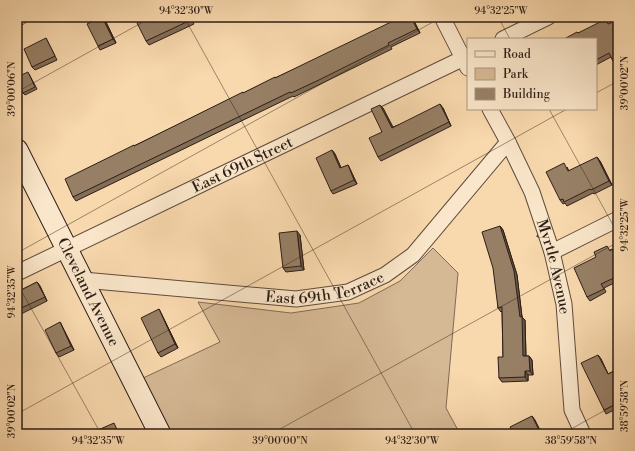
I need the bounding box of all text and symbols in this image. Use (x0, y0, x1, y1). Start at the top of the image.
text: 94°32'30"W (159, 5, 214, 17)
text: 94°32'25"W (474, 5, 529, 17)
legend (467, 38, 597, 110)
text: Road (503, 47, 531, 62)
text: 39°00'02"N (619, 55, 631, 110)
text: 39°00'06"N (6, 61, 18, 116)
text: Park (503, 67, 529, 82)
text: Building (502, 87, 551, 102)
street label: East 69th Street (189, 132, 297, 197)
text: 94°32'25"W (619, 197, 631, 252)
street label: Myrtle Avenue (532, 217, 574, 315)
street label: Cleveland Avenue (53, 235, 123, 350)
text: 94°32'35"W (6, 265, 18, 319)
street label: East 69th Terrace (265, 268, 387, 309)
text: 38°59'58"N (619, 379, 631, 432)
text: 39°00'02"N (6, 383, 18, 438)
text: 94°32'35"W (71, 435, 125, 447)
text: 39°00'00"N (252, 435, 308, 447)
text: 94°32'30"W (385, 435, 440, 447)
text: 38°59'58"N (545, 435, 598, 447)

